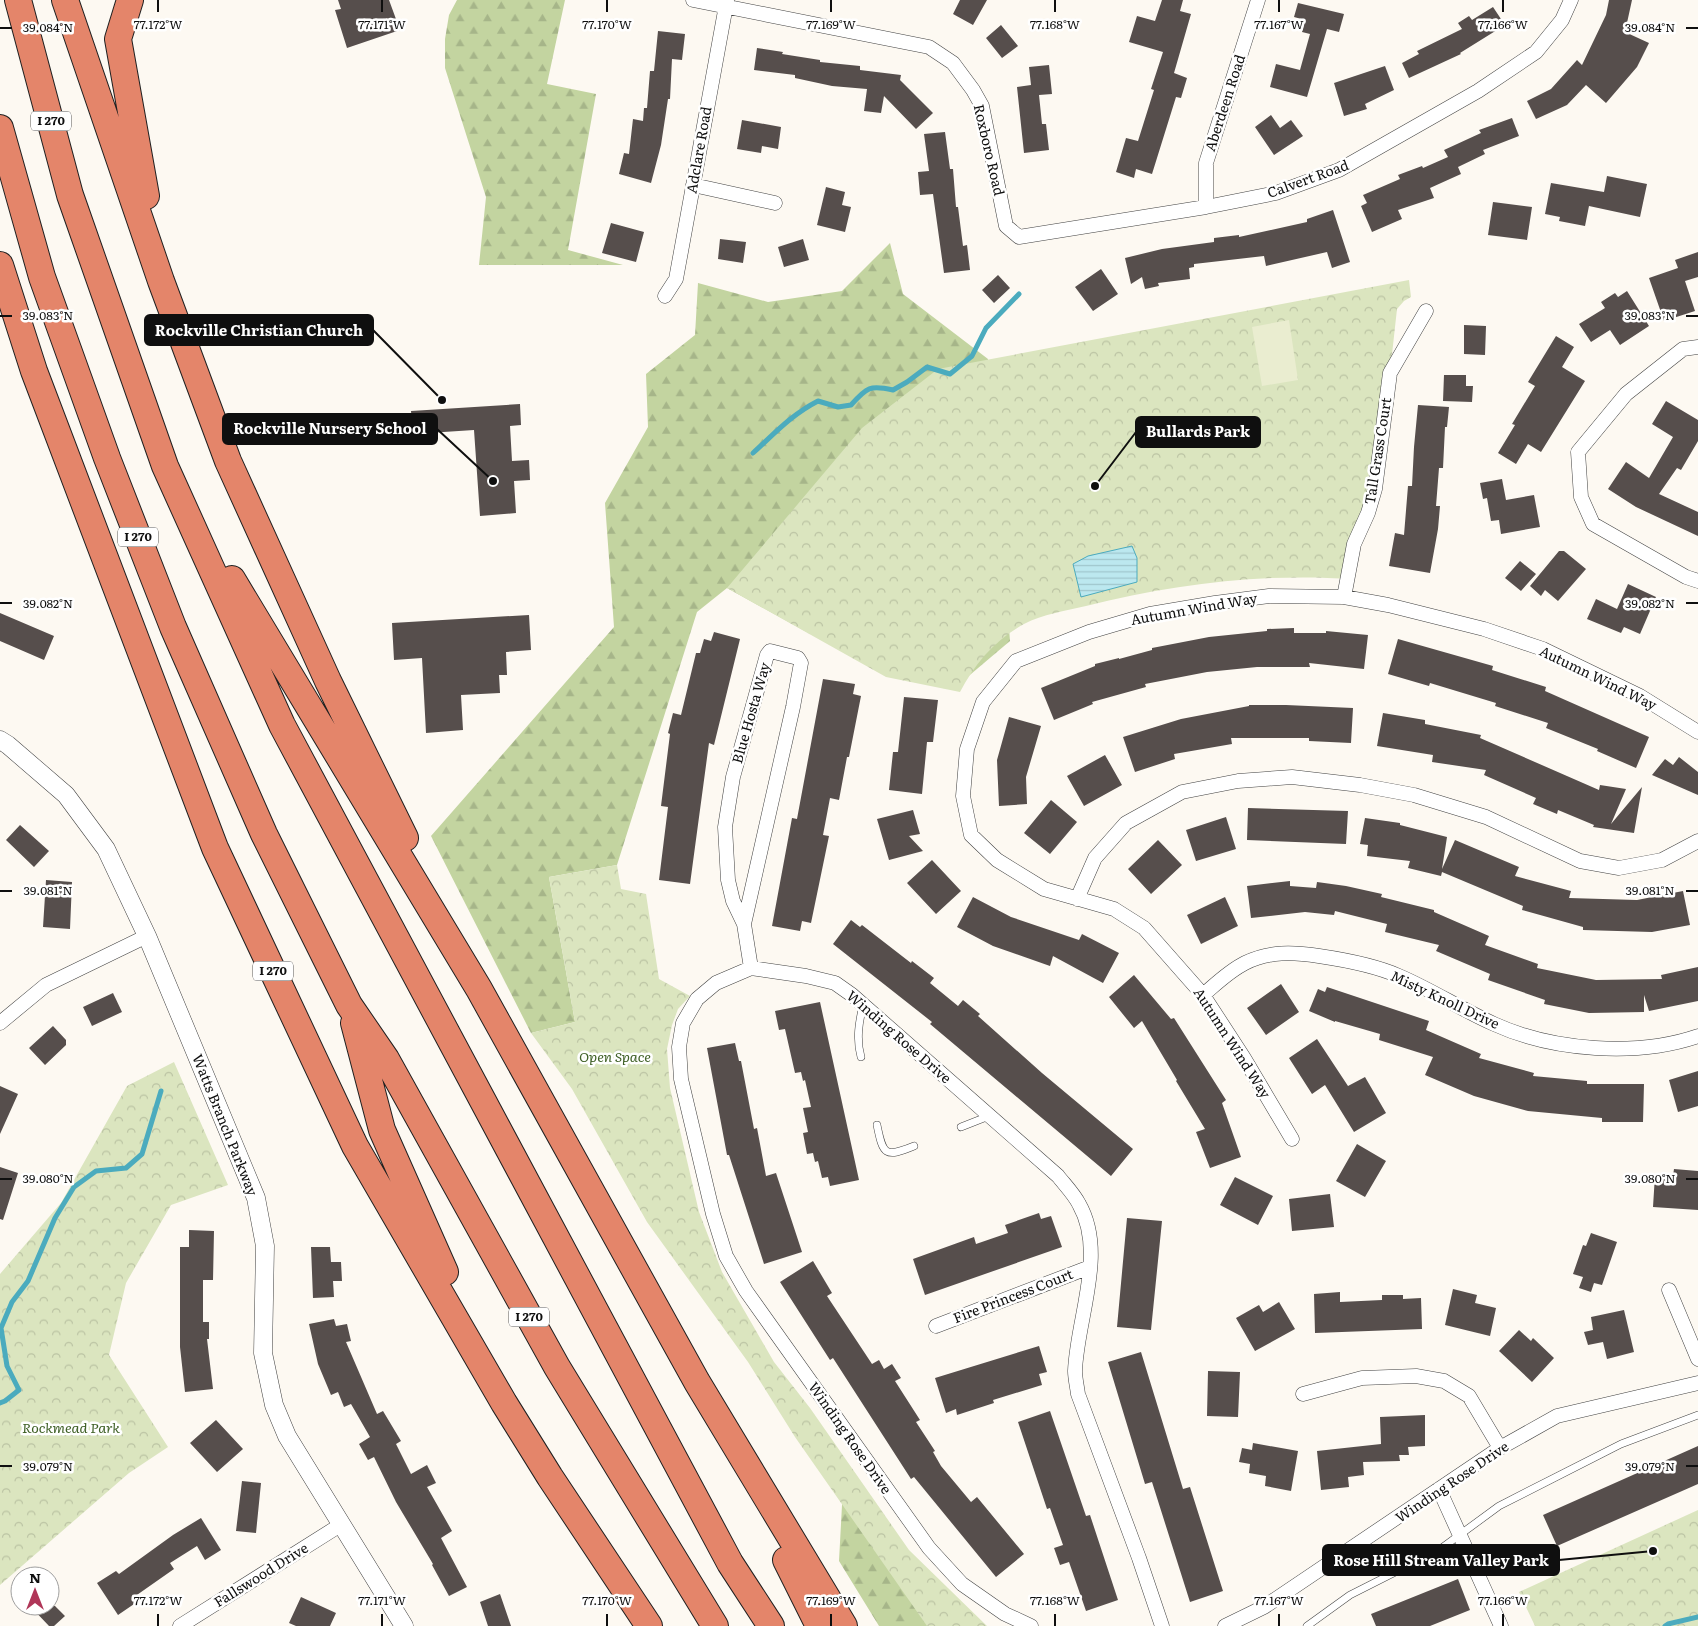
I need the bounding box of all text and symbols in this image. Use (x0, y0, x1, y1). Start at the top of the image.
text: 77.172°W (134, 15, 182, 33)
text: 77.171°W (358, 15, 406, 33)
text: 77.170°W (582, 15, 632, 33)
text: 77.169°W (806, 15, 856, 33)
text: 77.168°W (1030, 15, 1080, 33)
text: 77.167°W (1254, 15, 1304, 33)
text: 77.166°W (1478, 15, 1528, 33)
text: 39.084°N (23, 18, 73, 36)
text: 39.084°N (1625, 18, 1675, 36)
street label: Aberdeen Road (1199, 51, 1249, 154)
street label: Roxboro Road (970, 102, 1010, 198)
street label: Adclare Road (681, 104, 716, 195)
road number: I 270 (31, 112, 71, 130)
street label: Calvert Road (1264, 154, 1352, 202)
text: 39.083°N (23, 306, 73, 324)
text: 39.083°N (1625, 306, 1675, 324)
callout: Rockville Christian Church (145, 315, 373, 345)
text: Rockville Christian Church (155, 318, 363, 341)
street label: Tall Grass Court (1359, 396, 1395, 506)
callout: Rockville Nursery School (223, 414, 437, 444)
text: Rockville Nursery School (233, 416, 427, 439)
callout: Bullards Park (1136, 417, 1260, 447)
text: Bullards Park (1146, 419, 1251, 442)
road number: I 270 (118, 528, 158, 546)
street label: Autumn Wind Way (1129, 587, 1260, 629)
text: 39.082°N (23, 594, 73, 612)
text: 39.082°N (1625, 594, 1675, 612)
street label: Autumn Wind Way (1536, 640, 1661, 715)
street label: Blue Hosta Way (726, 659, 774, 766)
text: 39.081°N (23, 881, 73, 899)
text: 39.081°N (1625, 881, 1675, 899)
road number: I 270 (253, 961, 293, 980)
street label: Misty Knoll Drive (1388, 965, 1503, 1033)
street label: Autumn Wind Way (1190, 983, 1277, 1102)
street label: Winding Rose Drive (843, 985, 956, 1087)
park label: Open Space (579, 1046, 651, 1066)
street label: Watts Branch Parkway (188, 1051, 264, 1199)
text: 39.080°N (22, 1169, 74, 1187)
text: 39.080°N (1624, 1169, 1676, 1187)
street label: Fire Princess Court (950, 1263, 1076, 1327)
road number: I 270 (509, 1308, 549, 1326)
street label: Winding Rose Drive (805, 1377, 897, 1498)
park label: Rockmead Park (22, 1417, 120, 1437)
street label: Winding Rose Drive (1391, 1436, 1512, 1527)
text: 39.079°N (23, 1457, 73, 1475)
text: 39.079°N (1625, 1457, 1675, 1475)
street label: Fallswood Drive (210, 1537, 311, 1611)
callout: Rose Hill Stream Valley Park (1323, 1545, 1559, 1575)
text: Rose Hill Stream Valley Park (1333, 1548, 1550, 1571)
north arrow (10, 1566, 60, 1616)
text: N (29, 1567, 41, 1587)
text: 77.172°W (134, 1591, 182, 1609)
text: 77.171°W (358, 1591, 406, 1609)
text: 77.170°W (582, 1591, 632, 1609)
text: 77.169°W (806, 1591, 856, 1609)
text: 77.168°W (1030, 1591, 1080, 1609)
text: 77.167°W (1254, 1591, 1304, 1609)
text: 77.166°W (1478, 1591, 1528, 1609)

